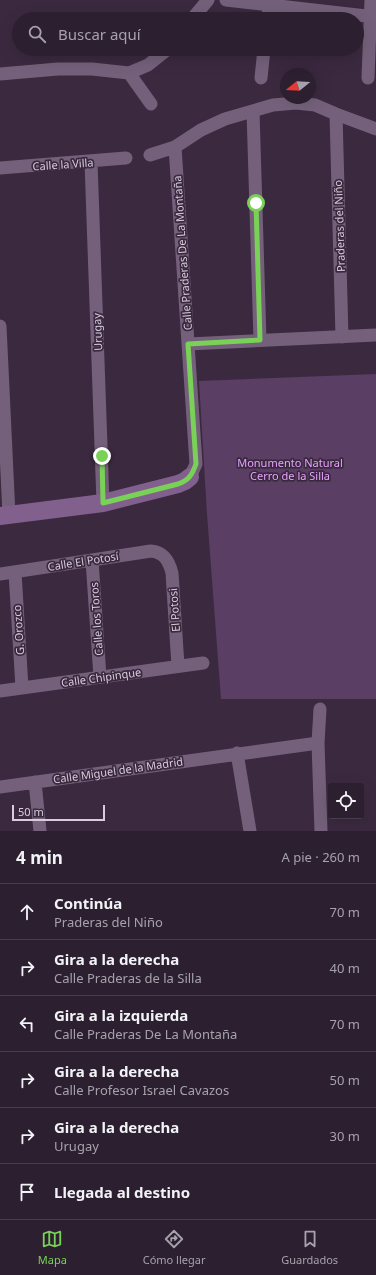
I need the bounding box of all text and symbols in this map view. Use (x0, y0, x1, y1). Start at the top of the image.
search box (12, 12, 364, 56)
icon: search (26, 23, 48, 45)
text: Buscar aquí (58, 24, 141, 44)
north arrow (280, 68, 316, 104)
street label: Calle la Villa (32, 154, 94, 174)
street label: Calle Praderas De La Montaña (169, 175, 195, 331)
street label: Praderas del Niño (330, 179, 348, 272)
route start (247, 194, 265, 212)
street label: Urugay (89, 312, 105, 351)
route end (93, 447, 111, 465)
park label: Monumento Natural Cerro de la Silla (237, 455, 343, 483)
street label: Calle El Potosí (46, 548, 121, 574)
street label: Calle los Toros (86, 582, 106, 656)
street label: El Potosi (165, 588, 183, 632)
street label: G. Orozco (9, 604, 27, 656)
street label: Calle Chipinque (60, 664, 142, 690)
street label: Calle Miguel de la Madrid (52, 753, 184, 787)
map controls (328, 783, 364, 819)
button: locate (328, 783, 364, 819)
scale bar (12, 803, 105, 822)
text: 50 m (18, 804, 44, 819)
text: 4 min (16, 846, 63, 869)
text: A pie · 260 m (282, 848, 360, 866)
text: Continúa (54, 893, 122, 913)
icon: ahead (16, 901, 38, 923)
text: 70 m (330, 903, 360, 921)
text: Praderas del Niño (54, 913, 163, 931)
text: Gira a la derecha (54, 949, 179, 969)
icon: right (16, 957, 38, 979)
text: 40 m (330, 959, 360, 977)
text: Calle Praderas de la Silla (54, 969, 202, 987)
text: Gira a la izquierda (54, 1005, 188, 1025)
icon: left (16, 1013, 38, 1035)
text: 70 m (330, 1015, 360, 1033)
text: Calle Praderas De La Montaña (54, 1025, 237, 1043)
text: Gira a la derecha (54, 1061, 179, 1081)
icon: right (16, 1069, 38, 1091)
text: 50 m (330, 1071, 360, 1089)
text: Calle Profesor Israel Cavazos (54, 1081, 229, 1099)
text: Gira a la derecha (54, 1117, 179, 1137)
icon: right (16, 1125, 38, 1147)
text: 30 m (330, 1127, 360, 1145)
text: Urugay (54, 1137, 99, 1155)
icon: arrive (16, 1181, 38, 1203)
text: Llegada al destino (54, 1182, 190, 1202)
tab: Mapa (38, 1228, 67, 1267)
tab: Cómo llegar (143, 1228, 205, 1267)
tab: Guardados (281, 1228, 338, 1267)

